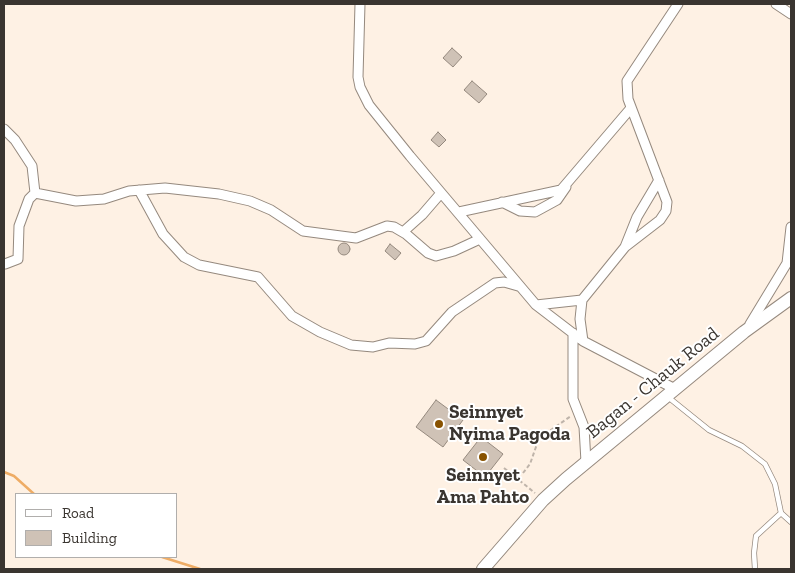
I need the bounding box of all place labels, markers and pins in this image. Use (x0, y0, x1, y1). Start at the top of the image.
place label: Seinnyet Nyima Pagoda (449, 402, 570, 446)
marker: Seinnyet Nyima Pagoda (433, 418, 445, 430)
marker: Seinnyet Ama Pahto (477, 451, 489, 463)
place label: Seinnyet Ama Pahto (437, 465, 529, 509)

